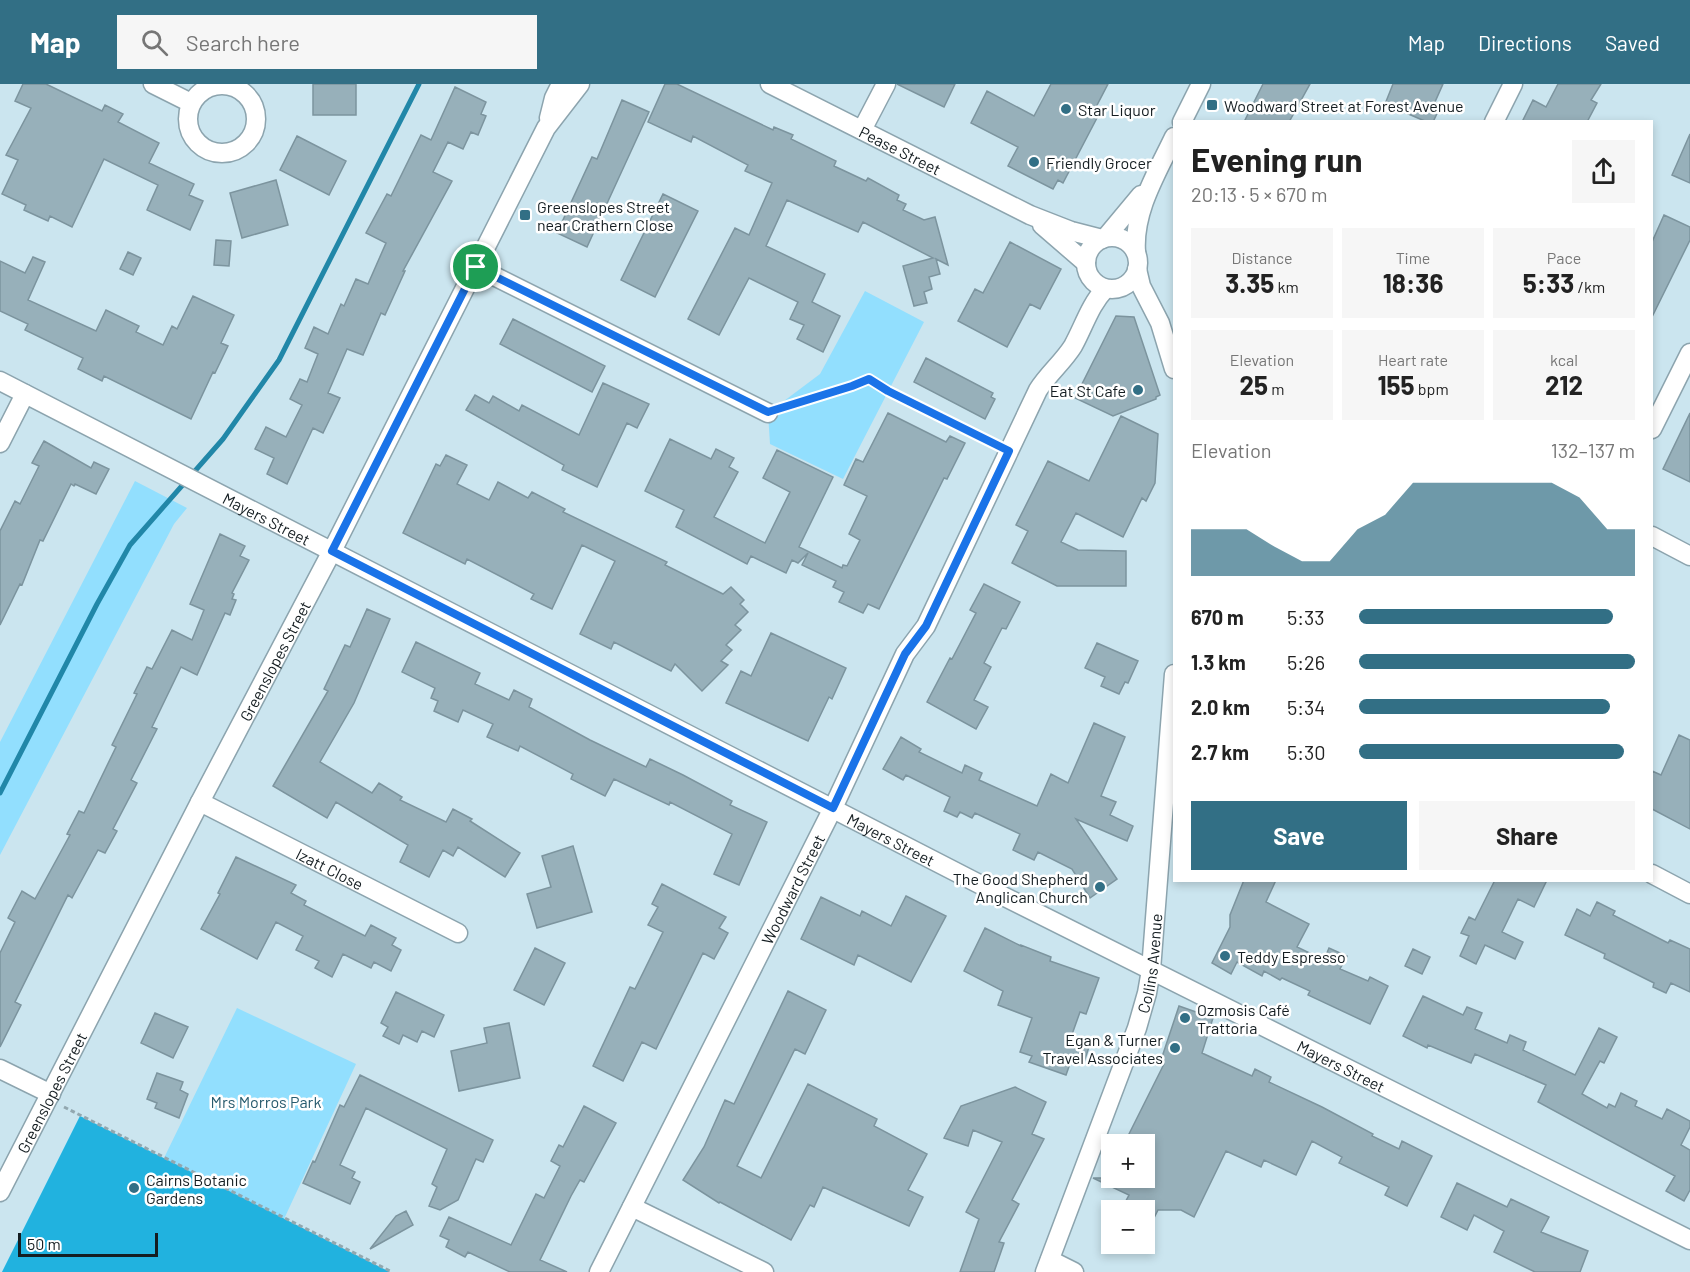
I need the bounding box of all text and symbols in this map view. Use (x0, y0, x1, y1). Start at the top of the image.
search box (117, 15, 537, 69)
text: Map (30, 25, 81, 59)
icon: search (138, 26, 171, 59)
text: Search here (186, 29, 300, 55)
text: Map (1408, 30, 1445, 55)
text: Directions (1478, 30, 1572, 55)
text: Saved (1605, 30, 1660, 55)
place label: Woodward Street at Forest Avenue (1224, 96, 1464, 115)
marker: Woodward Street at Forest Avenue (1205, 98, 1219, 112)
place label: Star Liquor (1078, 100, 1156, 119)
marker: Star Liquor (1059, 102, 1073, 116)
street label: Pease Street (856, 121, 944, 178)
text: Evening run (1191, 139, 1363, 179)
button: share (1572, 140, 1635, 203)
place label: Friendly Grocer (1046, 153, 1152, 172)
marker: Friendly Grocer (1027, 155, 1041, 169)
text: 20:13 · 5 × 670 m (1191, 182, 1328, 206)
place label: Greenslopes Street near Crathern Close (537, 197, 674, 234)
marker: Greenslopes Street near Crathern Close (518, 208, 532, 222)
pin (450, 241, 501, 292)
text: Distance (1232, 248, 1292, 267)
text: Time (1396, 248, 1430, 267)
text: Pace (1547, 248, 1581, 267)
icon: arrive (459, 250, 492, 283)
text: 3.35 (1225, 267, 1274, 298)
text: 18:36 (1383, 267, 1443, 298)
text: 5:33 (1523, 267, 1574, 298)
text: km (1274, 277, 1299, 296)
text: /km (1574, 277, 1605, 296)
text: Elevation (1230, 350, 1294, 369)
text: Heart rate (1378, 350, 1448, 369)
text: kcal (1550, 350, 1578, 369)
text: 25 (1239, 369, 1268, 400)
text: 155 (1377, 369, 1415, 400)
text: 212 (1545, 369, 1583, 400)
text: m (1268, 379, 1285, 398)
text: bpm (1415, 379, 1449, 398)
place label: Eat St Cafe (1050, 381, 1126, 400)
marker: Eat St Cafe (1131, 383, 1145, 397)
text: Elevation (1191, 438, 1272, 462)
text: 132–137 m (1551, 438, 1635, 462)
street label: Mayers Street (220, 488, 314, 548)
street label: Greenslopes Street (235, 597, 314, 724)
text: 670 m (1191, 605, 1244, 629)
text: 5:33 (1287, 605, 1325, 629)
text: 1.3 km (1191, 650, 1246, 674)
text: 5:26 (1287, 650, 1325, 674)
text: 2.0 km (1191, 695, 1250, 719)
text: 5:34 (1287, 695, 1325, 719)
text: 2.7 km (1191, 740, 1249, 764)
text: 5:30 (1287, 740, 1326, 764)
button: Save (1191, 801, 1407, 870)
button: Share (1419, 801, 1635, 870)
street label: Mayers Street (844, 809, 938, 869)
street label: Woodward Street (757, 831, 828, 947)
street label: Izatt Close (293, 843, 367, 893)
place label: The Good Shepherd Anglican Church (953, 869, 1088, 906)
marker: The Good Shepherd Anglican Church (1093, 880, 1107, 894)
street label: Collins Avenue (1132, 913, 1165, 1015)
place label: Teddy Espresso (1237, 947, 1346, 966)
marker: Teddy Espresso (1218, 949, 1232, 963)
place label: Ozmosis Café Trattoria (1197, 1000, 1290, 1037)
marker: Ozmosis Café Trattoria (1178, 1011, 1192, 1025)
street label: Greenslopes Street (12, 1029, 90, 1156)
place label: Egan & Turner Travel Associates (1042, 1030, 1163, 1067)
street label: Mayers Street (1294, 1036, 1388, 1095)
marker: Egan & Turner Travel Associates (1168, 1041, 1182, 1055)
park label: Mrs Morros Park (211, 1092, 321, 1111)
map controls (1101, 1134, 1155, 1254)
button: + (1101, 1134, 1155, 1188)
place label: Cairns Botanic Gardens (146, 1170, 247, 1207)
marker: Cairns Botanic Gardens (127, 1181, 141, 1195)
button: − (1101, 1200, 1155, 1254)
scale bar (18, 1230, 158, 1258)
text: 50 m (27, 1234, 61, 1253)

